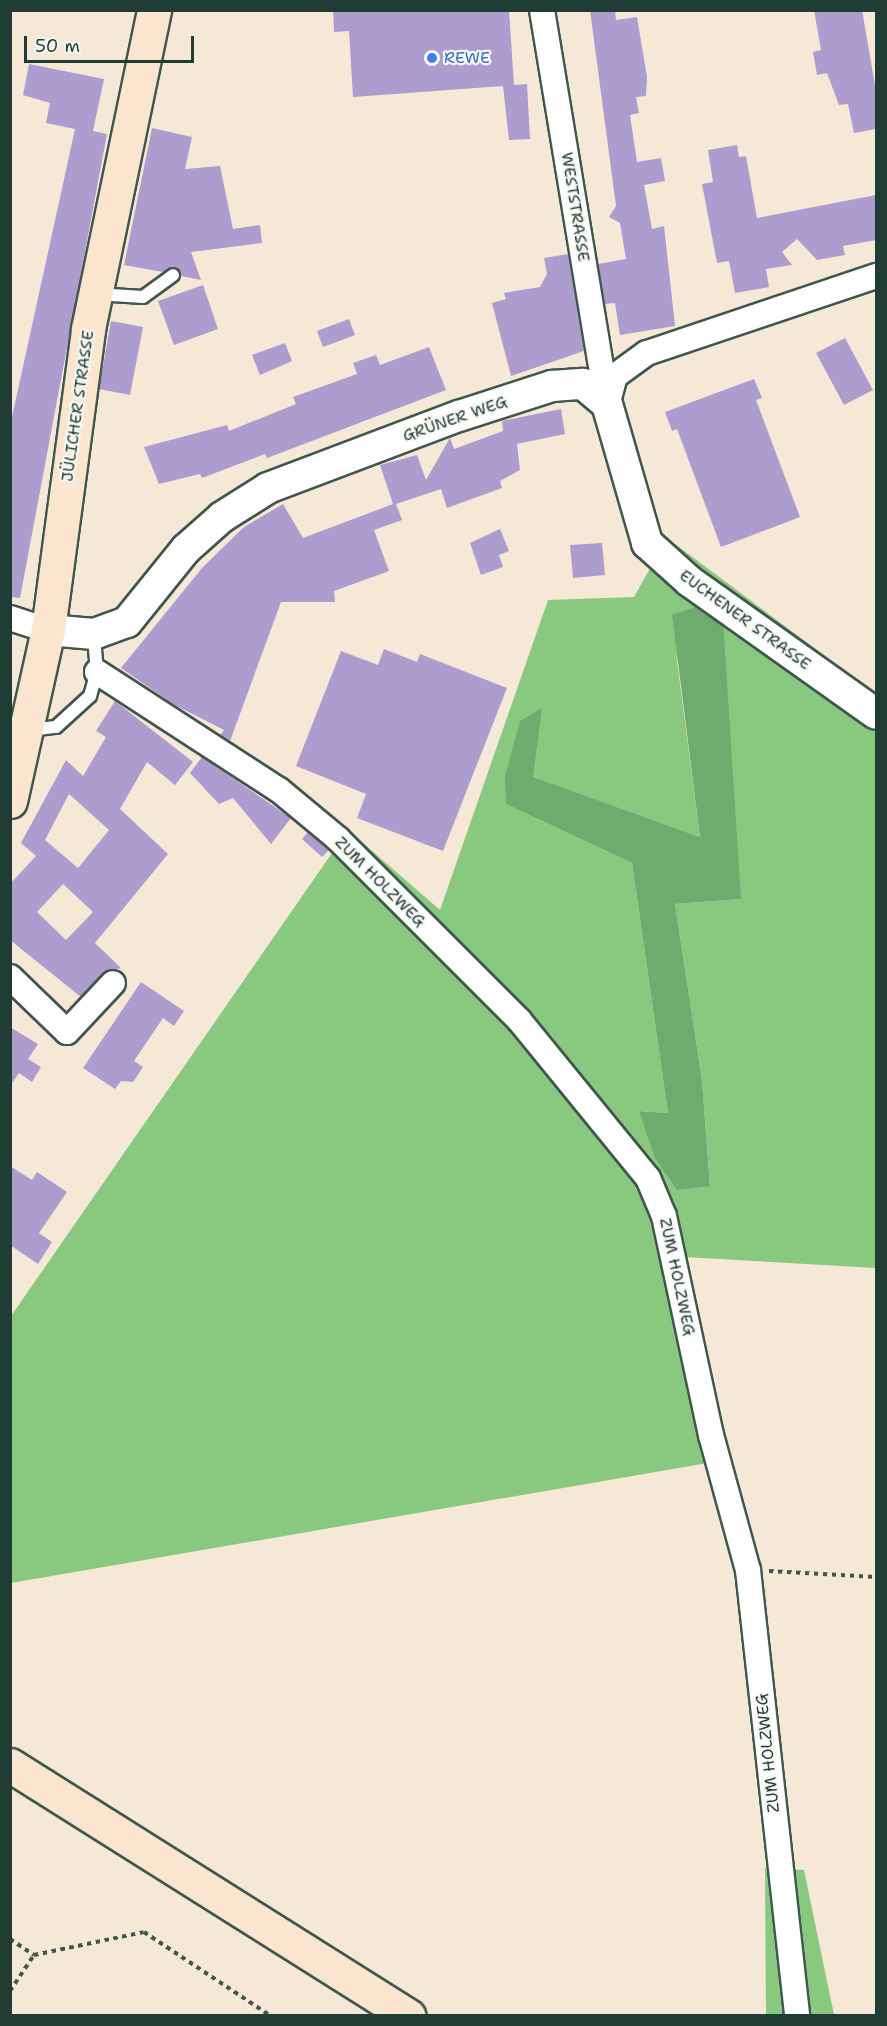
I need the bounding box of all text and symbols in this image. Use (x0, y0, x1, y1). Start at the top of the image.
scale bar (27, 24, 196, 62)
text: 50 m (35, 34, 80, 58)
place label: REWE (444, 48, 490, 68)
marker: REWE (425, 51, 439, 65)
street label: WESTSTRASSE (557, 151, 593, 263)
street label: JÜLICHER STRASSE (58, 329, 98, 483)
street label: GRÜNER WEG (400, 392, 510, 446)
street label: EUCHENER STRASSE (676, 566, 814, 674)
street label: ZUM HOLZWEG (331, 833, 429, 931)
street label: ZUM HOLZWEG (655, 1216, 699, 1338)
street label: ZUM HOLZWEG (752, 1692, 784, 1814)

